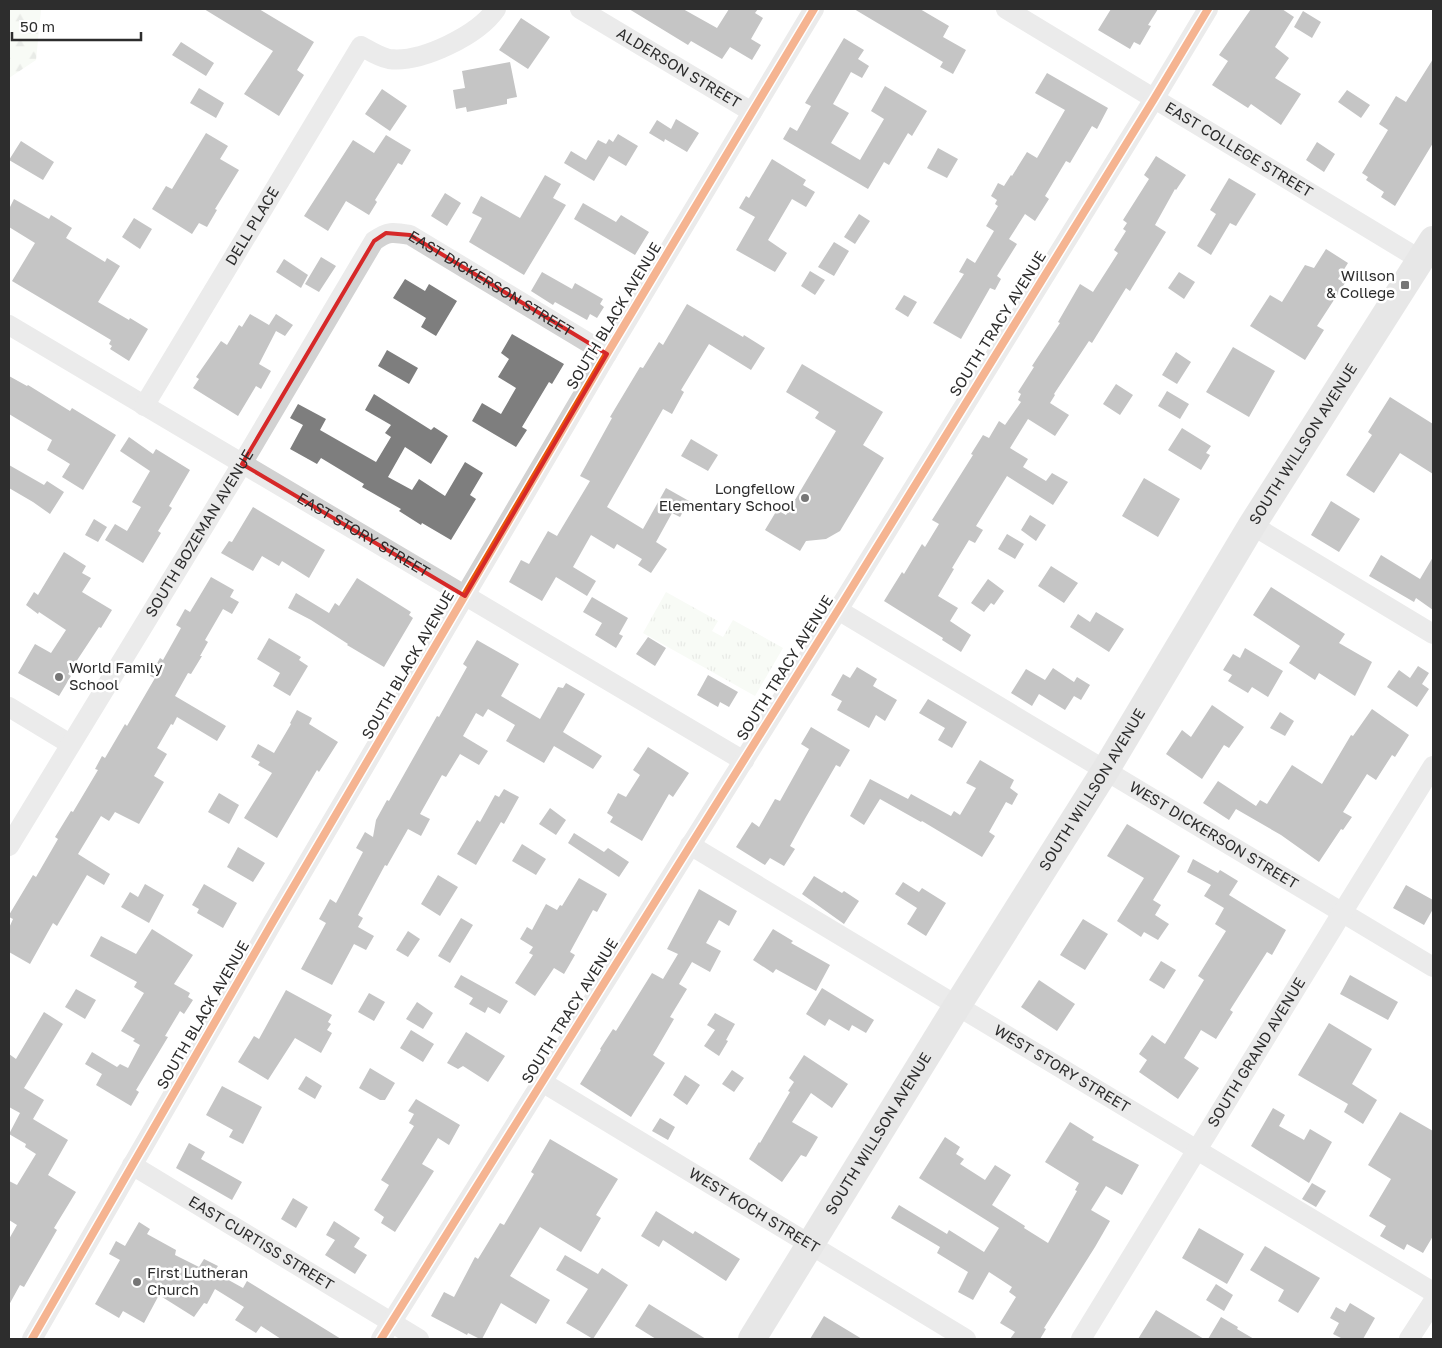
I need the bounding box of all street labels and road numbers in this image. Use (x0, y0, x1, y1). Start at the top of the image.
street label: ALDERSON STREET (614, 23, 744, 111)
street label: EAST COLLEGE STREET (1162, 97, 1316, 200)
street label: DELL PLACE (221, 183, 282, 268)
street label: EAST DICKERSON STREET (406, 226, 577, 340)
street label: SOUTH BLACK AVENUE (562, 239, 664, 392)
street label: SOUTH TRACY AVENUE (945, 248, 1049, 399)
street label: SOUTH WILLSON AVENUE (1245, 360, 1360, 528)
street label: SOUTH BOZEMAN AVENUE (141, 446, 257, 620)
street label: EAST STORY STREET (294, 488, 433, 581)
street label: SOUTH BLACK AVENUE (357, 587, 457, 742)
street label: SOUTH TRACY AVENUE (732, 592, 836, 743)
street label: SOUTH WILLSON AVENUE (1034, 705, 1148, 874)
street label: WEST DICKERSON STREET (1126, 777, 1302, 892)
street label: SOUTH TRACY AVENUE (517, 935, 621, 1086)
street label: SOUTH BLACK AVENUE (152, 937, 252, 1092)
street label: SOUTH GRAND AVENUE (1203, 974, 1308, 1130)
street label: WEST STORY STREET (991, 1020, 1134, 1116)
street label: SOUTH WILLSON AVENUE (821, 1049, 934, 1218)
street label: WEST KOCH STREET (686, 1163, 823, 1256)
street label: EAST CURTISS STREET (186, 1192, 338, 1293)

